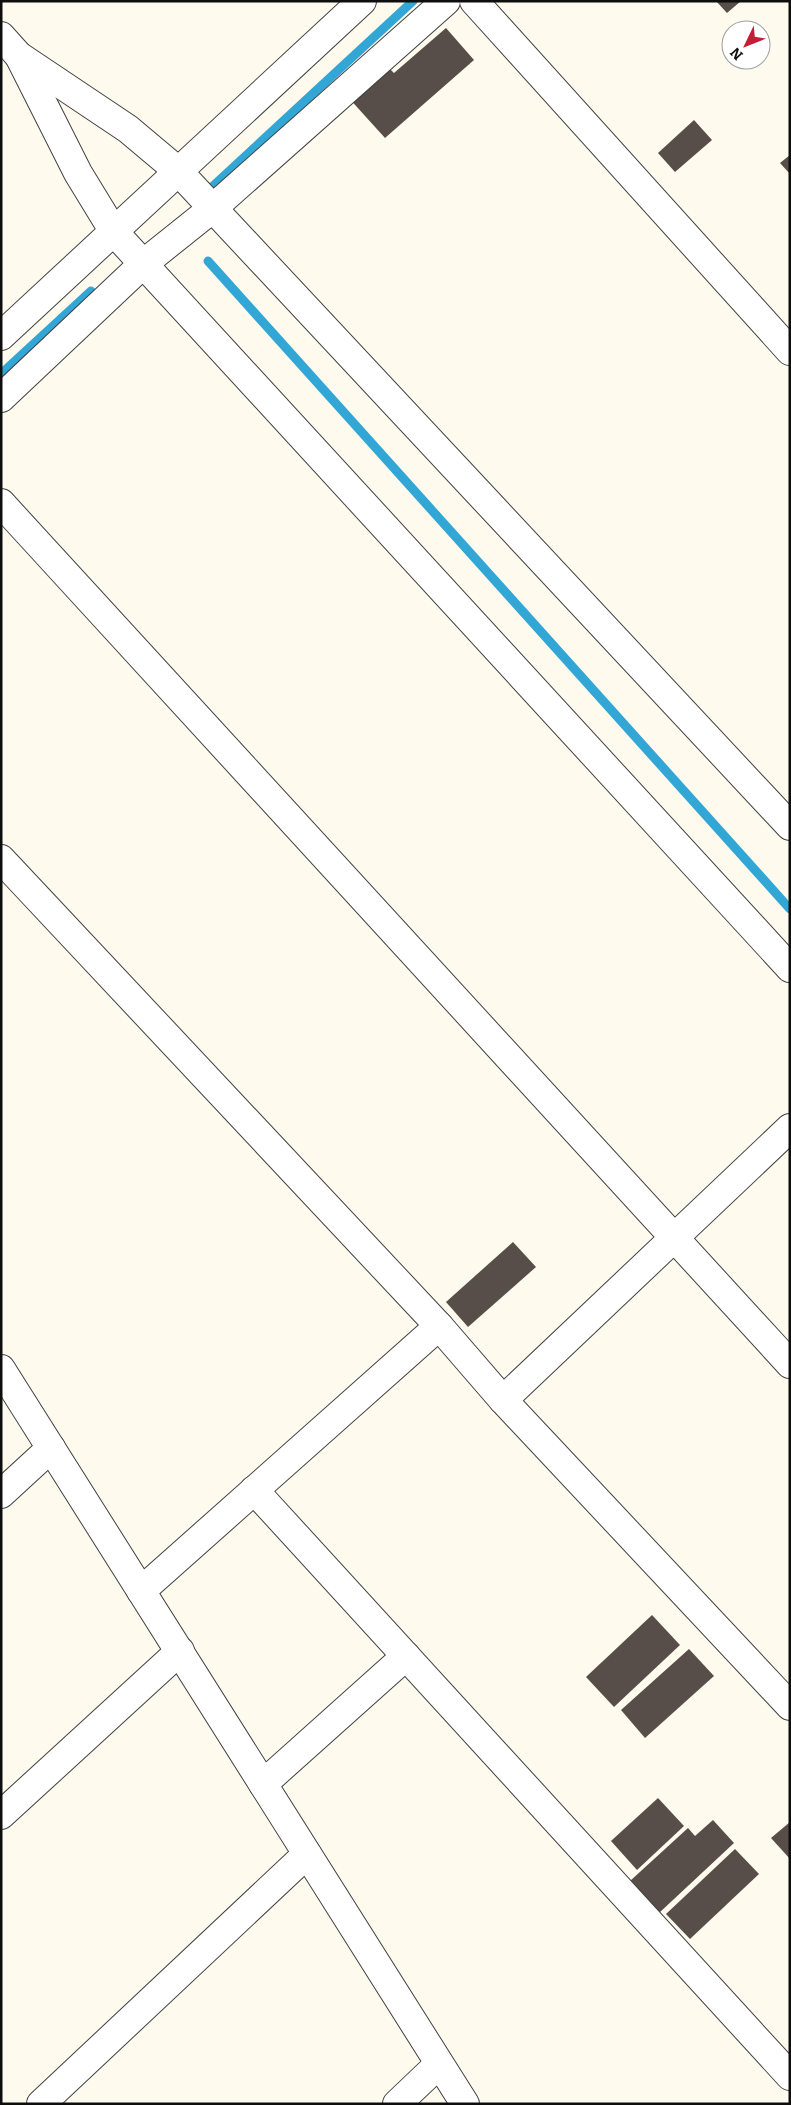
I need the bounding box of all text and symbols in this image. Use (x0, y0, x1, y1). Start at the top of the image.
north arrow (721, 20, 771, 70)
text: N (727, 44, 747, 63)

